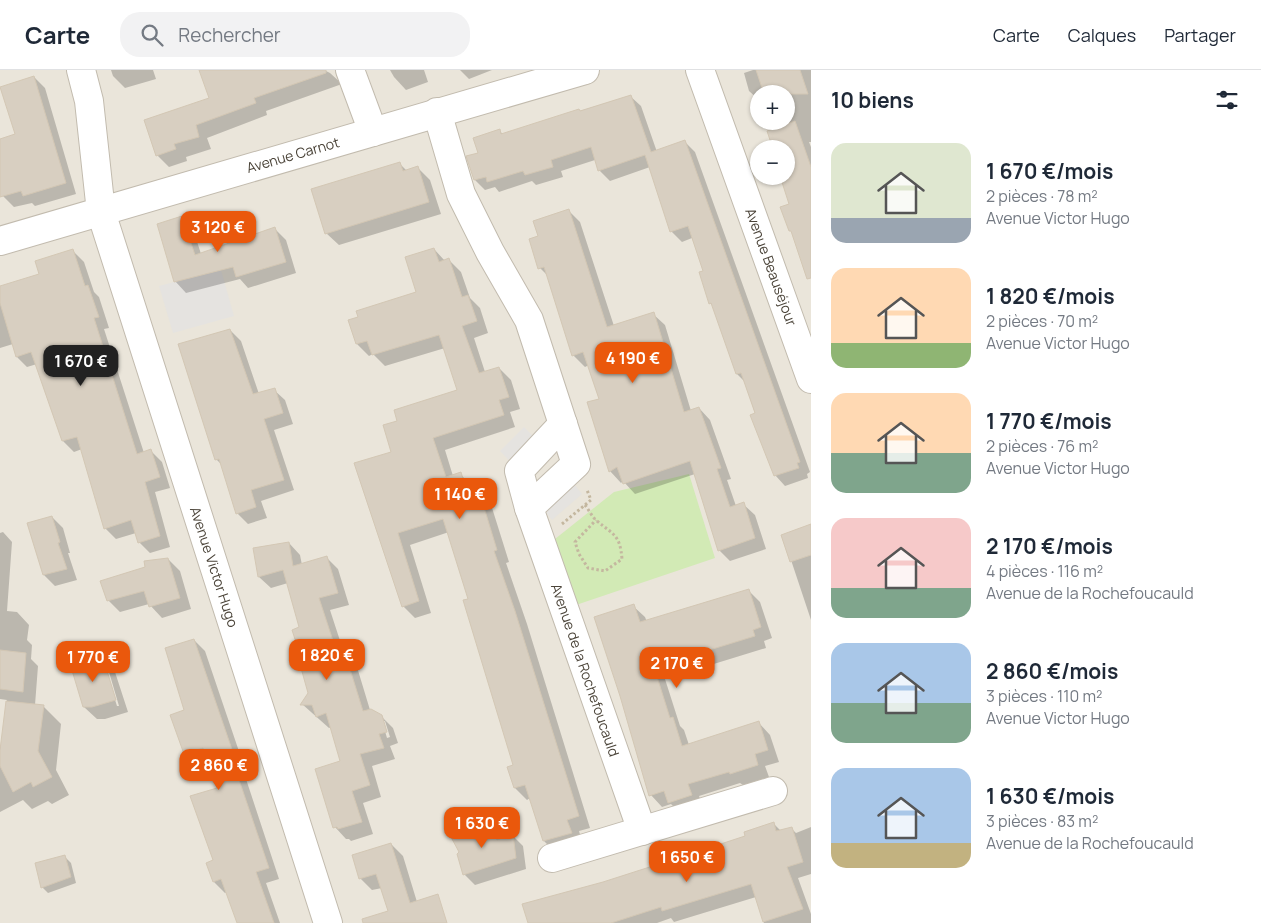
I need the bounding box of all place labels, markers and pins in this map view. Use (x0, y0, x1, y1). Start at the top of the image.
pin: 3 120 € (172, 210, 264, 253)
pin: 4 190 € (587, 342, 679, 384)
pin: 1 670 € (35, 344, 127, 387)
pin: 1 140 € (414, 478, 506, 520)
pin: 1 820 € (281, 638, 373, 681)
pin: 1 770 € (47, 640, 139, 683)
pin: 2 170 € (631, 646, 723, 689)
pin: 2 860 € (173, 748, 265, 791)
pin: 1 630 € (436, 806, 528, 849)
pin: 1 650 € (641, 840, 733, 883)

